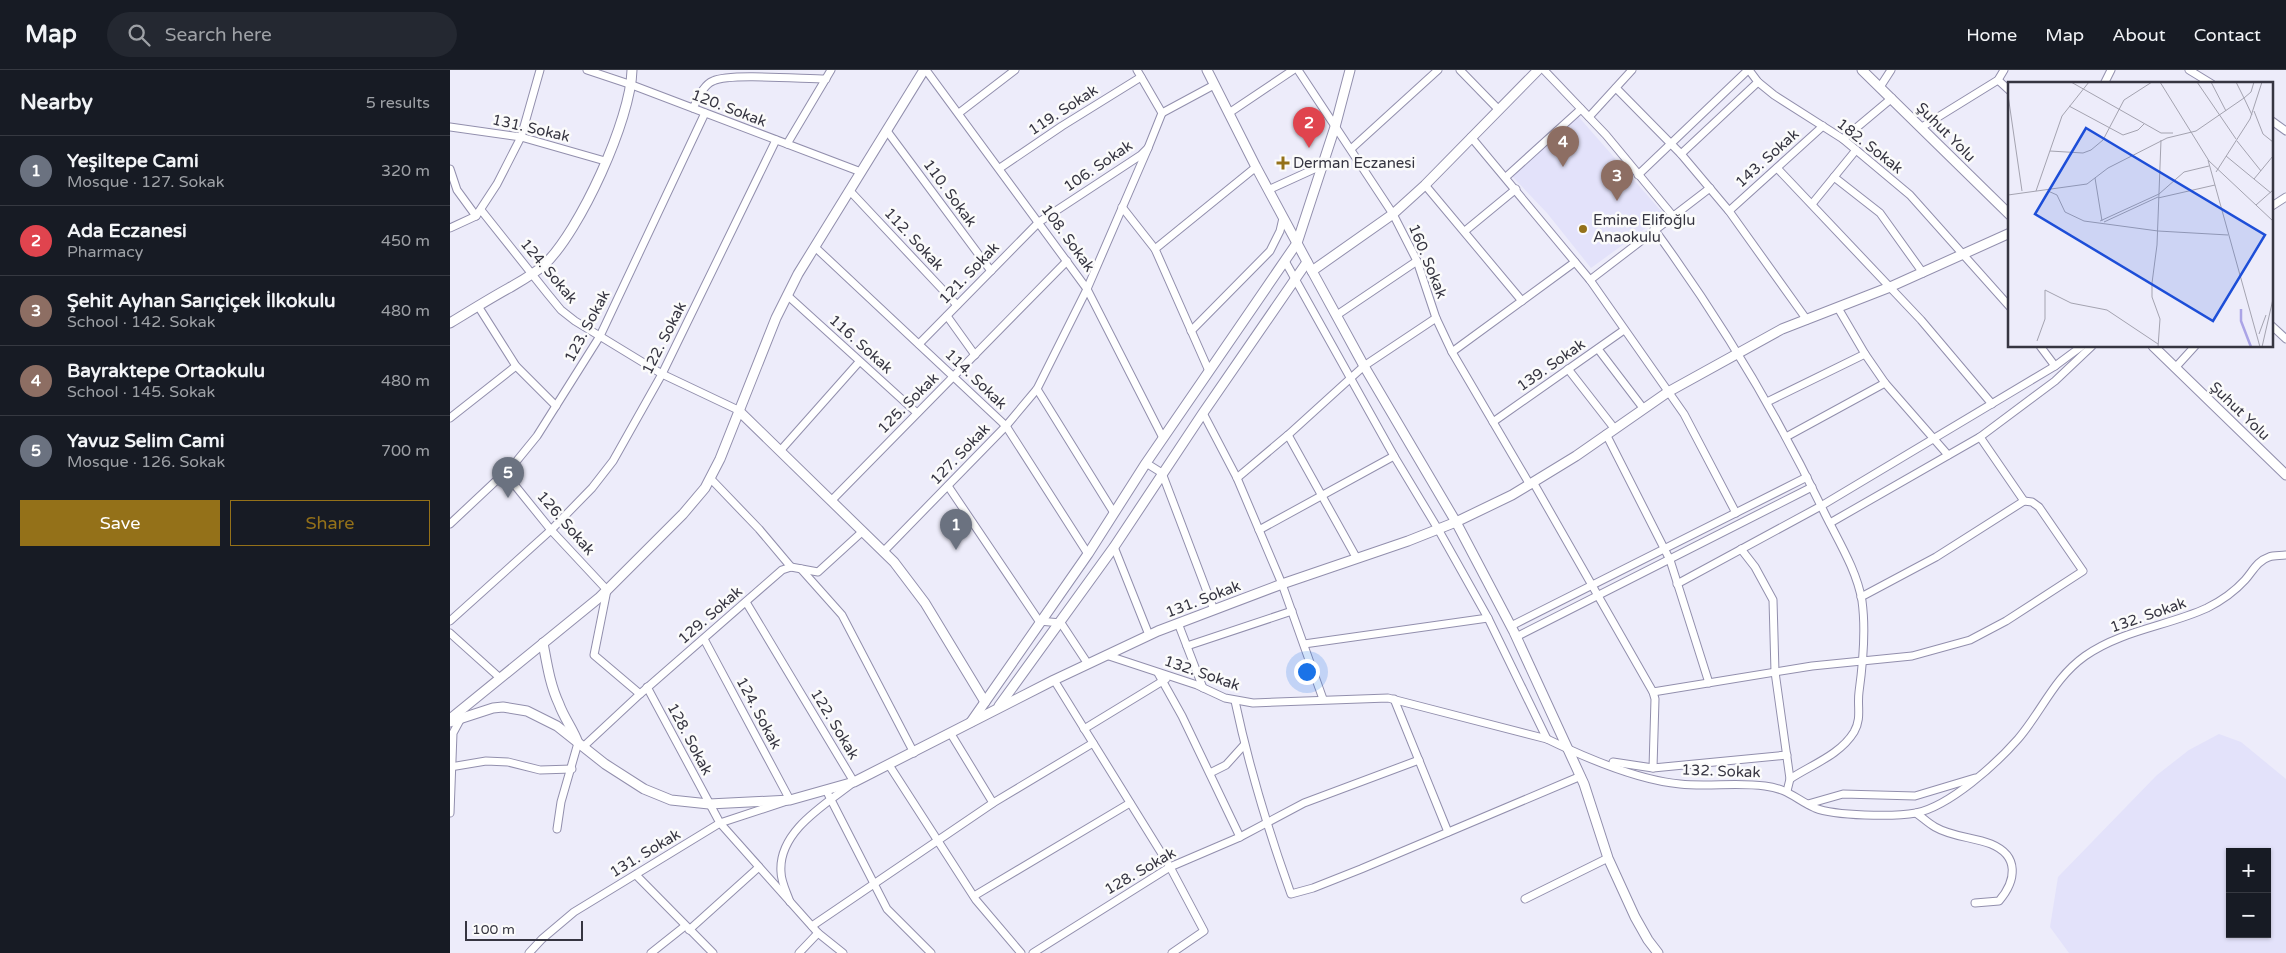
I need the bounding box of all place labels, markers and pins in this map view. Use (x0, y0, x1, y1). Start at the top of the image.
pin: 2 (1293, 107, 1325, 148)
pin: 4 (1547, 126, 1579, 167)
place label: Derman Eczanesi (1293, 154, 1415, 172)
marker: Derman Eczanesi (1277, 157, 1289, 169)
pin: 3 (1601, 160, 1633, 201)
place label: Emine Elifoğlu Anaokulu (1593, 211, 1695, 246)
marker: Emine Elifoğlu Anaokulu (1577, 223, 1589, 235)
pin: 5 (492, 457, 524, 498)
pin: 1 (940, 509, 972, 550)

